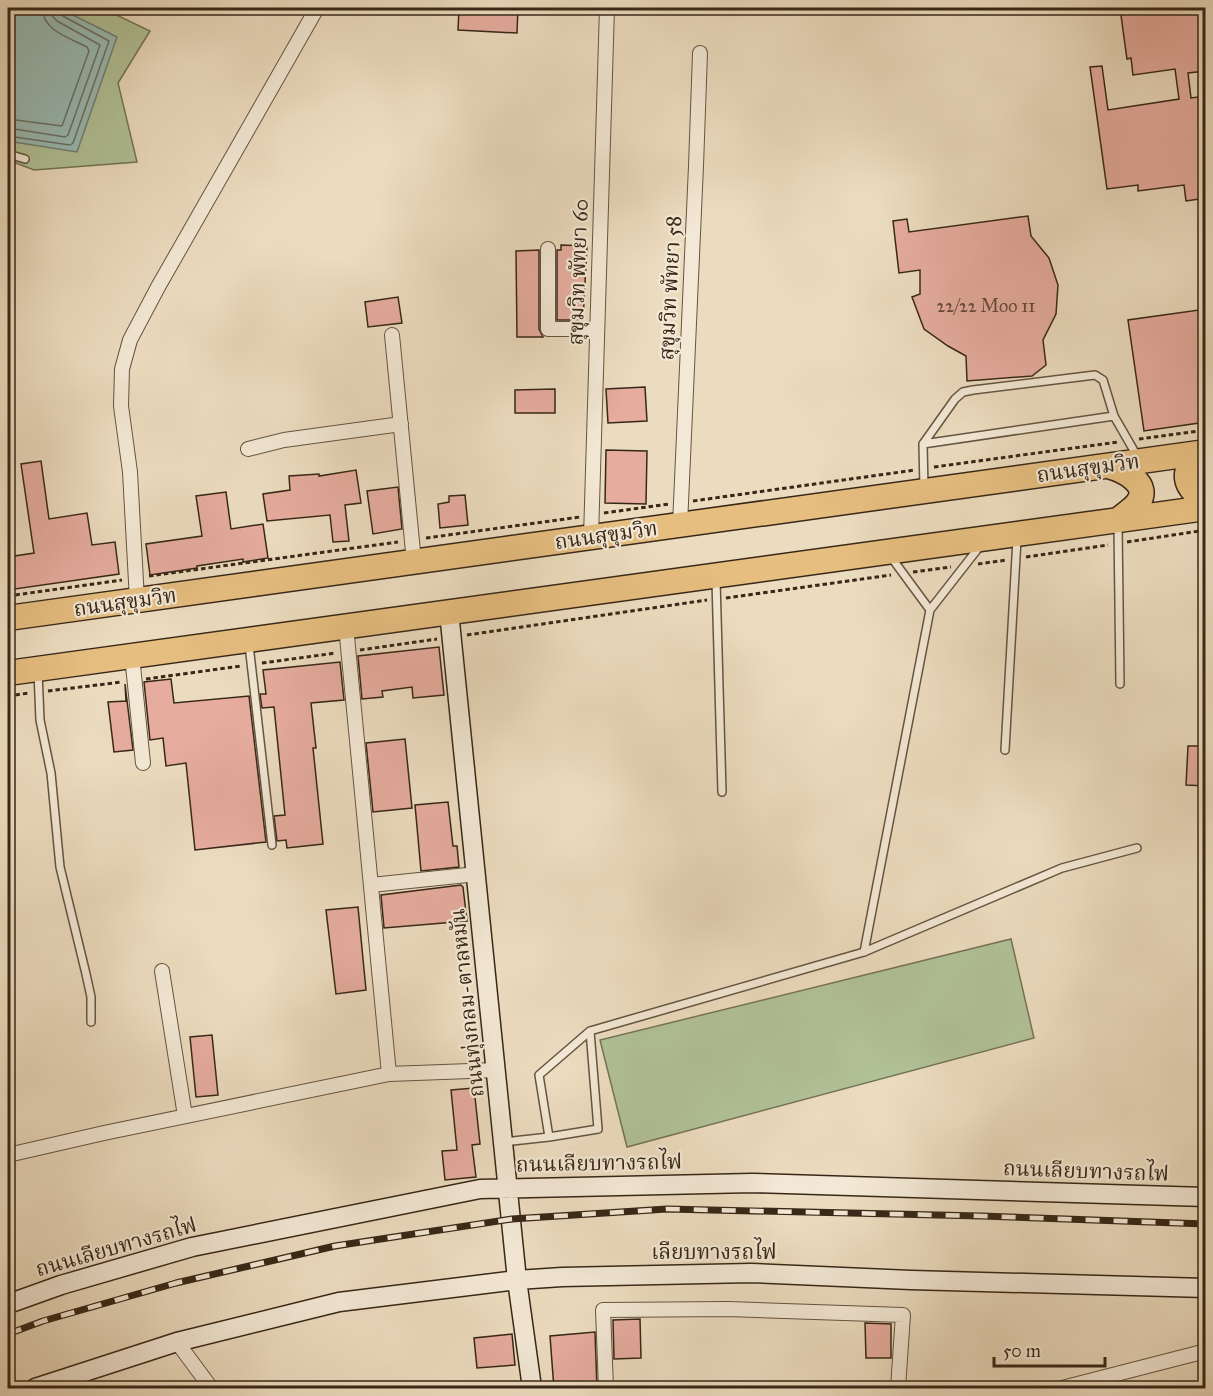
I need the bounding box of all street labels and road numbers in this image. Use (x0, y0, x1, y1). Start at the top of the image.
street label: สุขุมวิท พัทยา 60 (562, 198, 595, 346)
street label: สุขุมวิท พัทยา 58 (653, 215, 688, 361)
street label: ถนนสุขุมวิท (1035, 448, 1141, 489)
street label: ถนนสุขุมวิท (553, 515, 659, 556)
street label: ถนนสุขุมวิท (72, 582, 178, 623)
street label: ถนนทุ่งกลม-ตาลหมัน (444, 907, 491, 1099)
street label: ถนนเลียบทางรถไฟ (516, 1147, 682, 1177)
street label: ถนนเลียบทางรถไฟ (1003, 1153, 1170, 1187)
street label: ถนนเลียบทางรถไฟ (32, 1210, 199, 1282)
street label: เลียบทางรถไฟ (651, 1237, 777, 1265)

